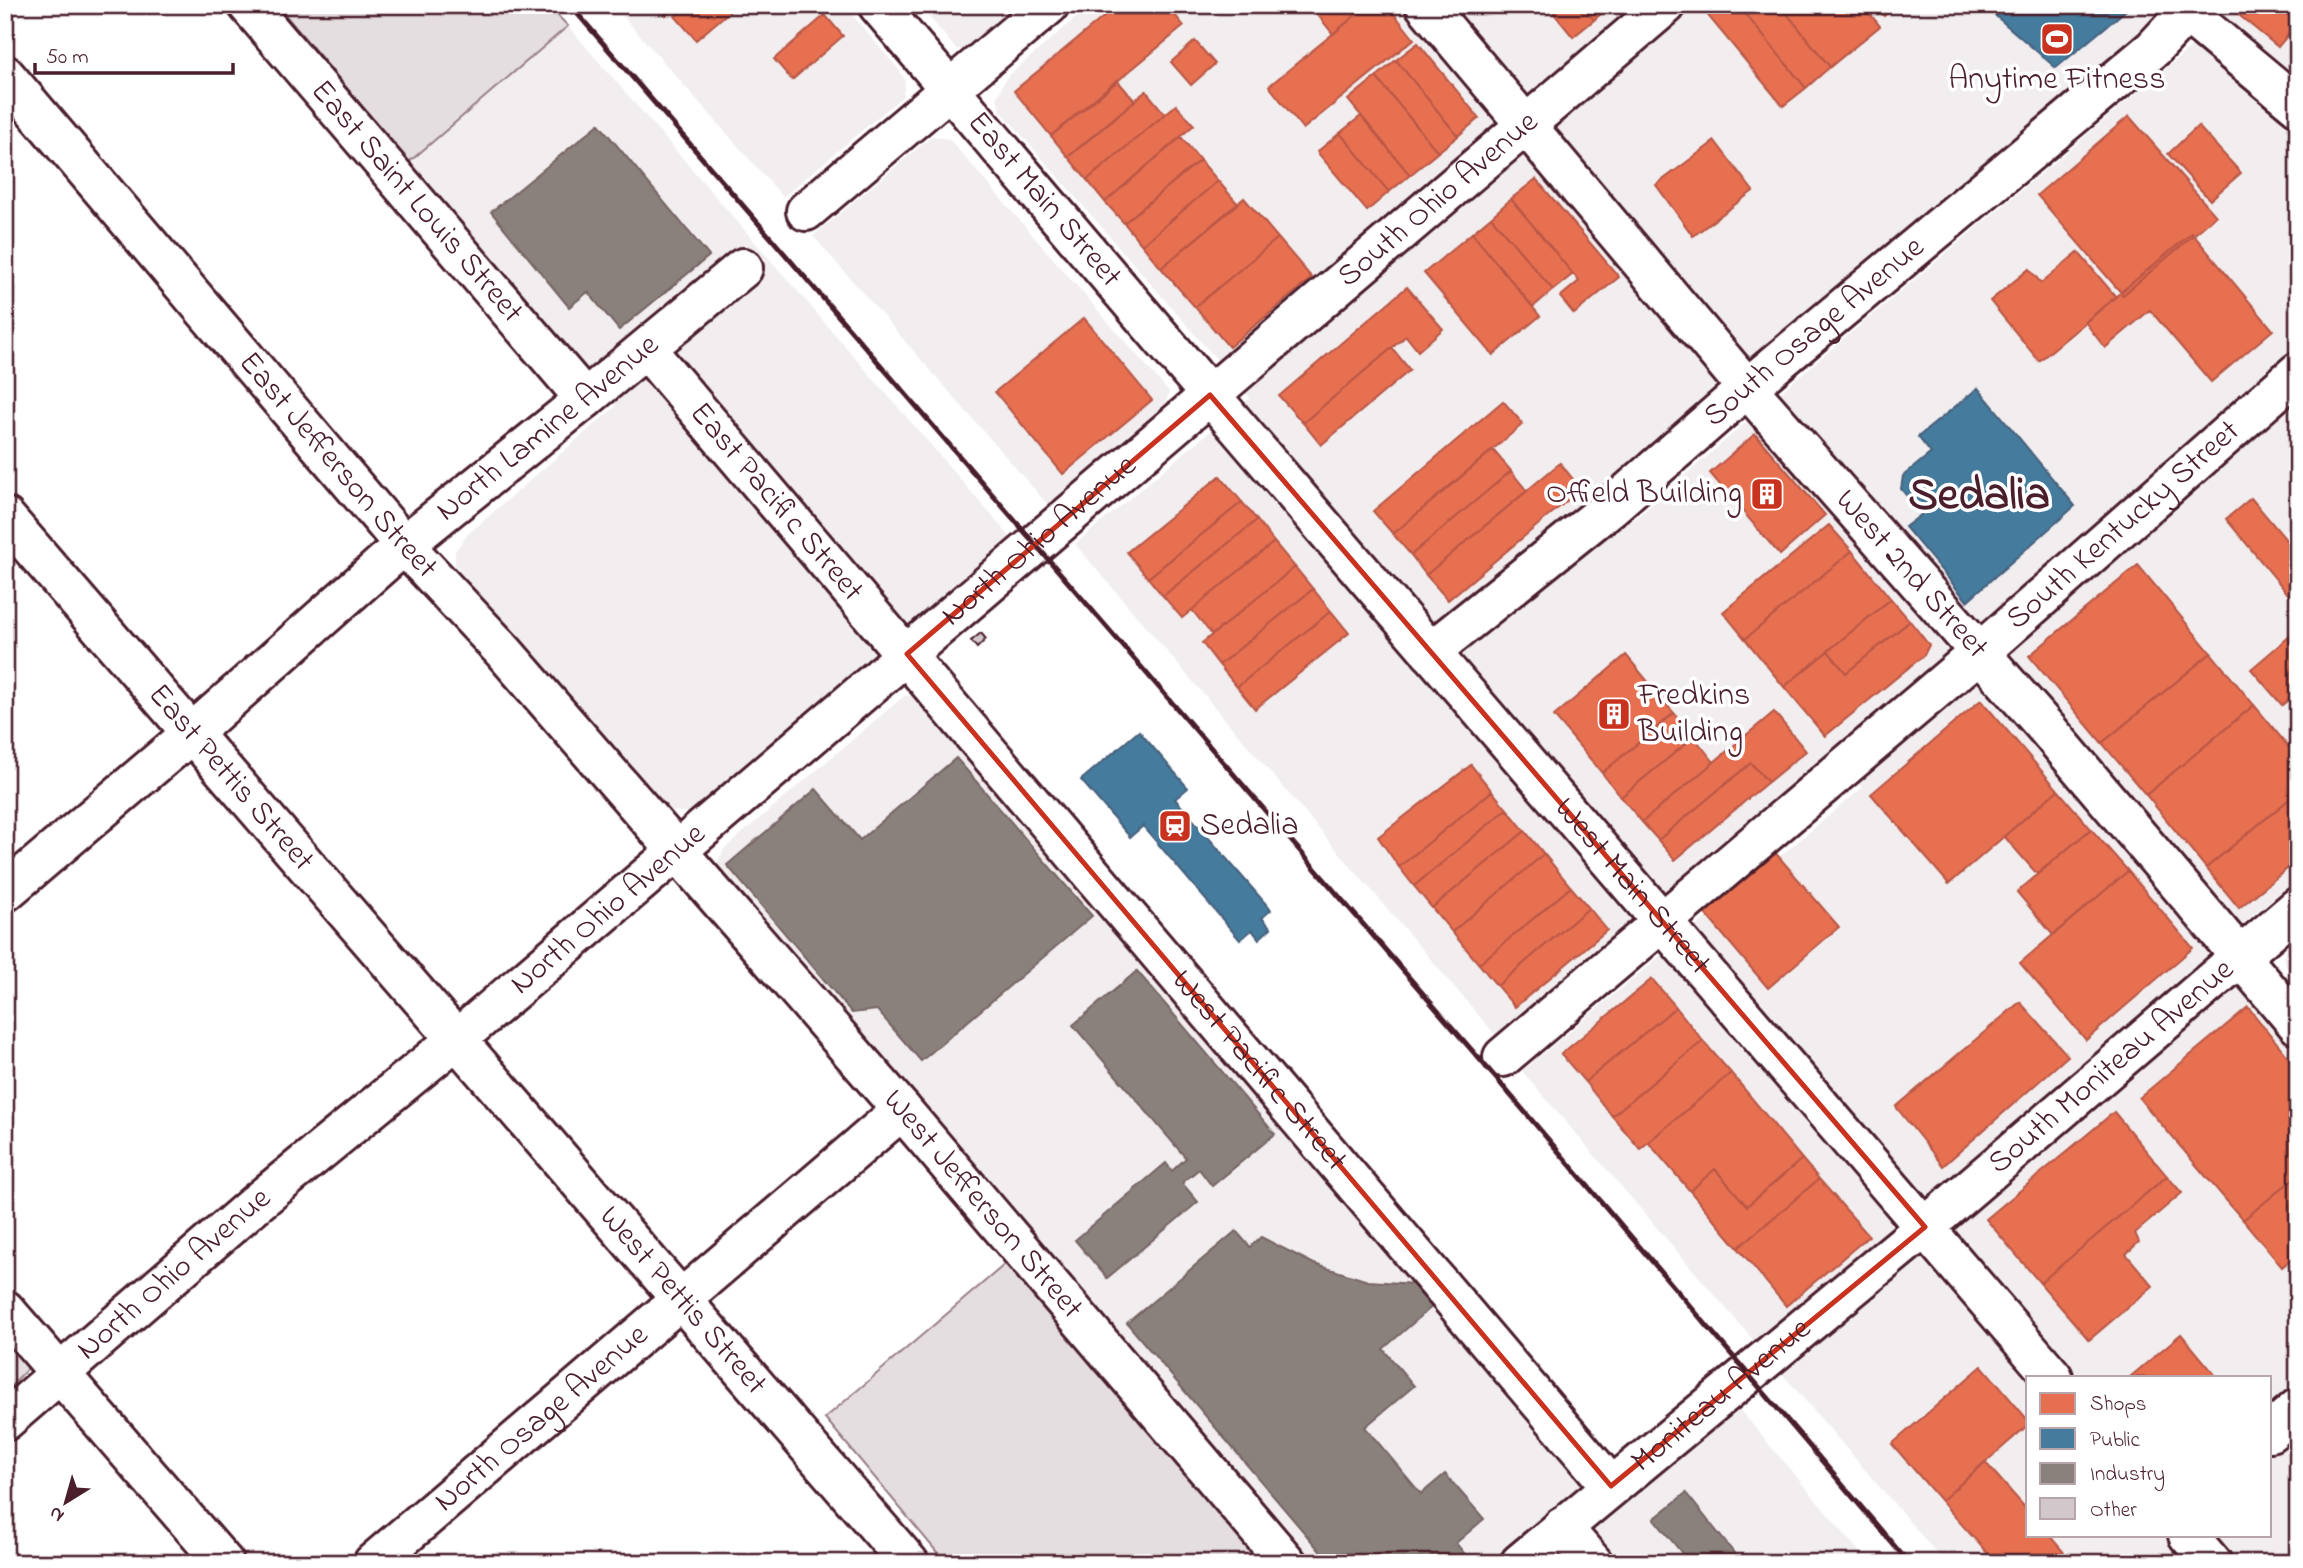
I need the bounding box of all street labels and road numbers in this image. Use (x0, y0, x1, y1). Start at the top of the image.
street label: East Saint Louis Street (299, 70, 534, 334)
street label: South Ohio Avenue (1327, 100, 1550, 299)
street label: East Main Street (955, 101, 1133, 299)
street label: South Osage Avenue (1693, 225, 1936, 439)
street label: North Lamine Avenue (426, 323, 670, 534)
street label: East Jefferson Street (226, 342, 448, 590)
street label: East Pacific Street (678, 392, 875, 613)
street label: South Kentucky Street (1996, 409, 2251, 642)
street label: North Ohio Avenue (931, 443, 1148, 638)
street label: West 2nd Street (1823, 479, 1999, 670)
street label: East Pettis Street (136, 674, 325, 882)
street label: West Main Street (1542, 787, 1722, 986)
street label: North Ohio Avenue (500, 812, 717, 1007)
street label: South Moniteau Avenue (1978, 947, 2245, 1186)
street label: West Pacific Street (1159, 960, 1358, 1182)
street label: West Jefferson Street (871, 1079, 1094, 1330)
street label: North Ohio Avenue (66, 1176, 282, 1372)
street label: West Pettis Street (587, 1196, 778, 1406)
street label: Moniteau Avenue (1621, 1306, 1823, 1485)
street label: North Osage Avenue (424, 1313, 660, 1524)

